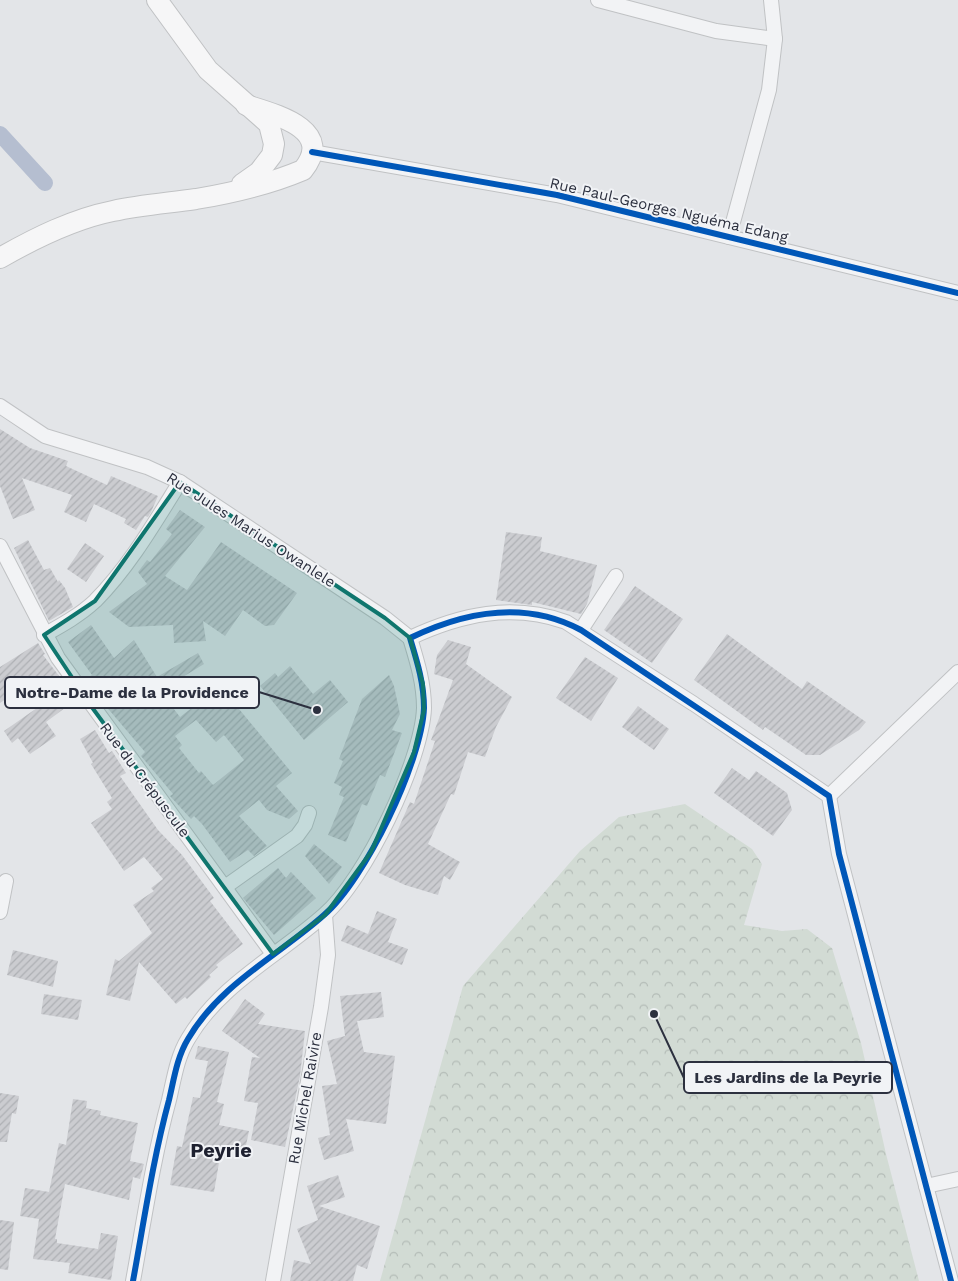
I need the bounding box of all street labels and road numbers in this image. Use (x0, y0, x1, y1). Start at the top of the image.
street label: Rue Paul-Georges Nguéma Edang (548, 174, 790, 246)
street label: Rue Jules Marius Owanlele (163, 469, 339, 591)
street label: Rue du Crépuscule (96, 719, 194, 841)
street label: Rue Michel Raivire (285, 1030, 325, 1166)

